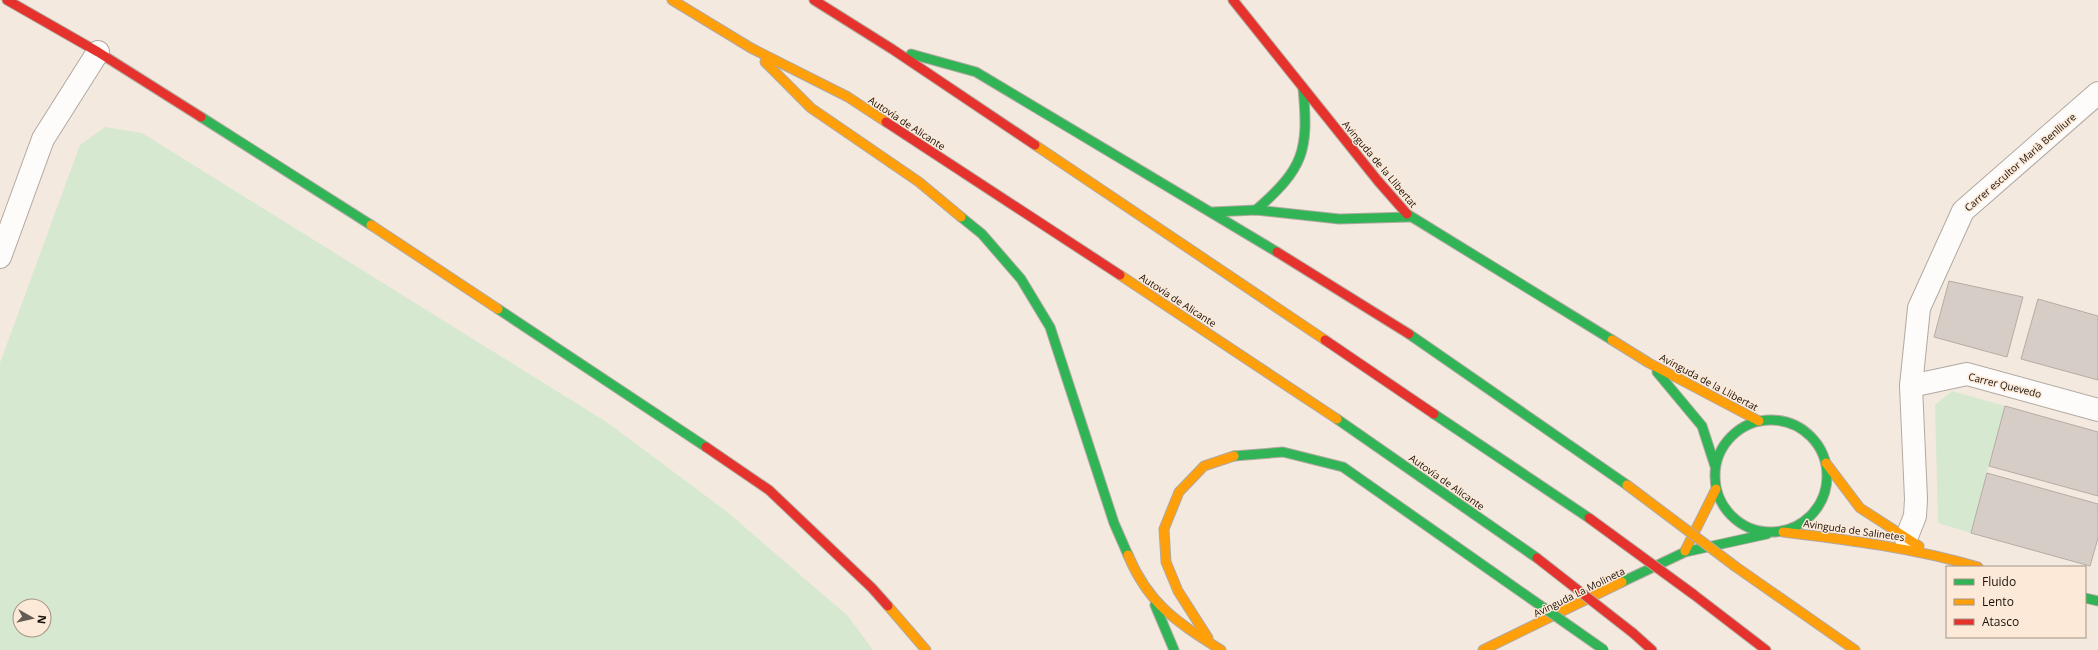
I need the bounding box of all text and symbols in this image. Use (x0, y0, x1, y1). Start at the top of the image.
street label: Autovía de Alicante (866, 93, 948, 153)
street label: Carrer escultor Marià Benlliure (1961, 109, 2079, 214)
street label: Avinguda de la Llibertat (1339, 118, 1421, 211)
street label: Autovía de Alicante (1137, 270, 1219, 330)
street label: Avinguda de la Llibertat (1657, 350, 1761, 414)
street label: Carrer Quevedo (1967, 369, 2043, 401)
street label: Autovía de Alicante (1407, 451, 1488, 513)
street label: Avinguda de Salinetes (1803, 516, 1906, 544)
street label: Avinguda La Molineta (1531, 564, 1627, 620)
legend (1946, 566, 2086, 638)
text: Fluido (1982, 573, 2016, 590)
text: Lento (1982, 593, 2014, 610)
north arrow (12, 598, 52, 638)
text: Atasco (1982, 613, 2019, 630)
text: N (34, 614, 50, 625)

